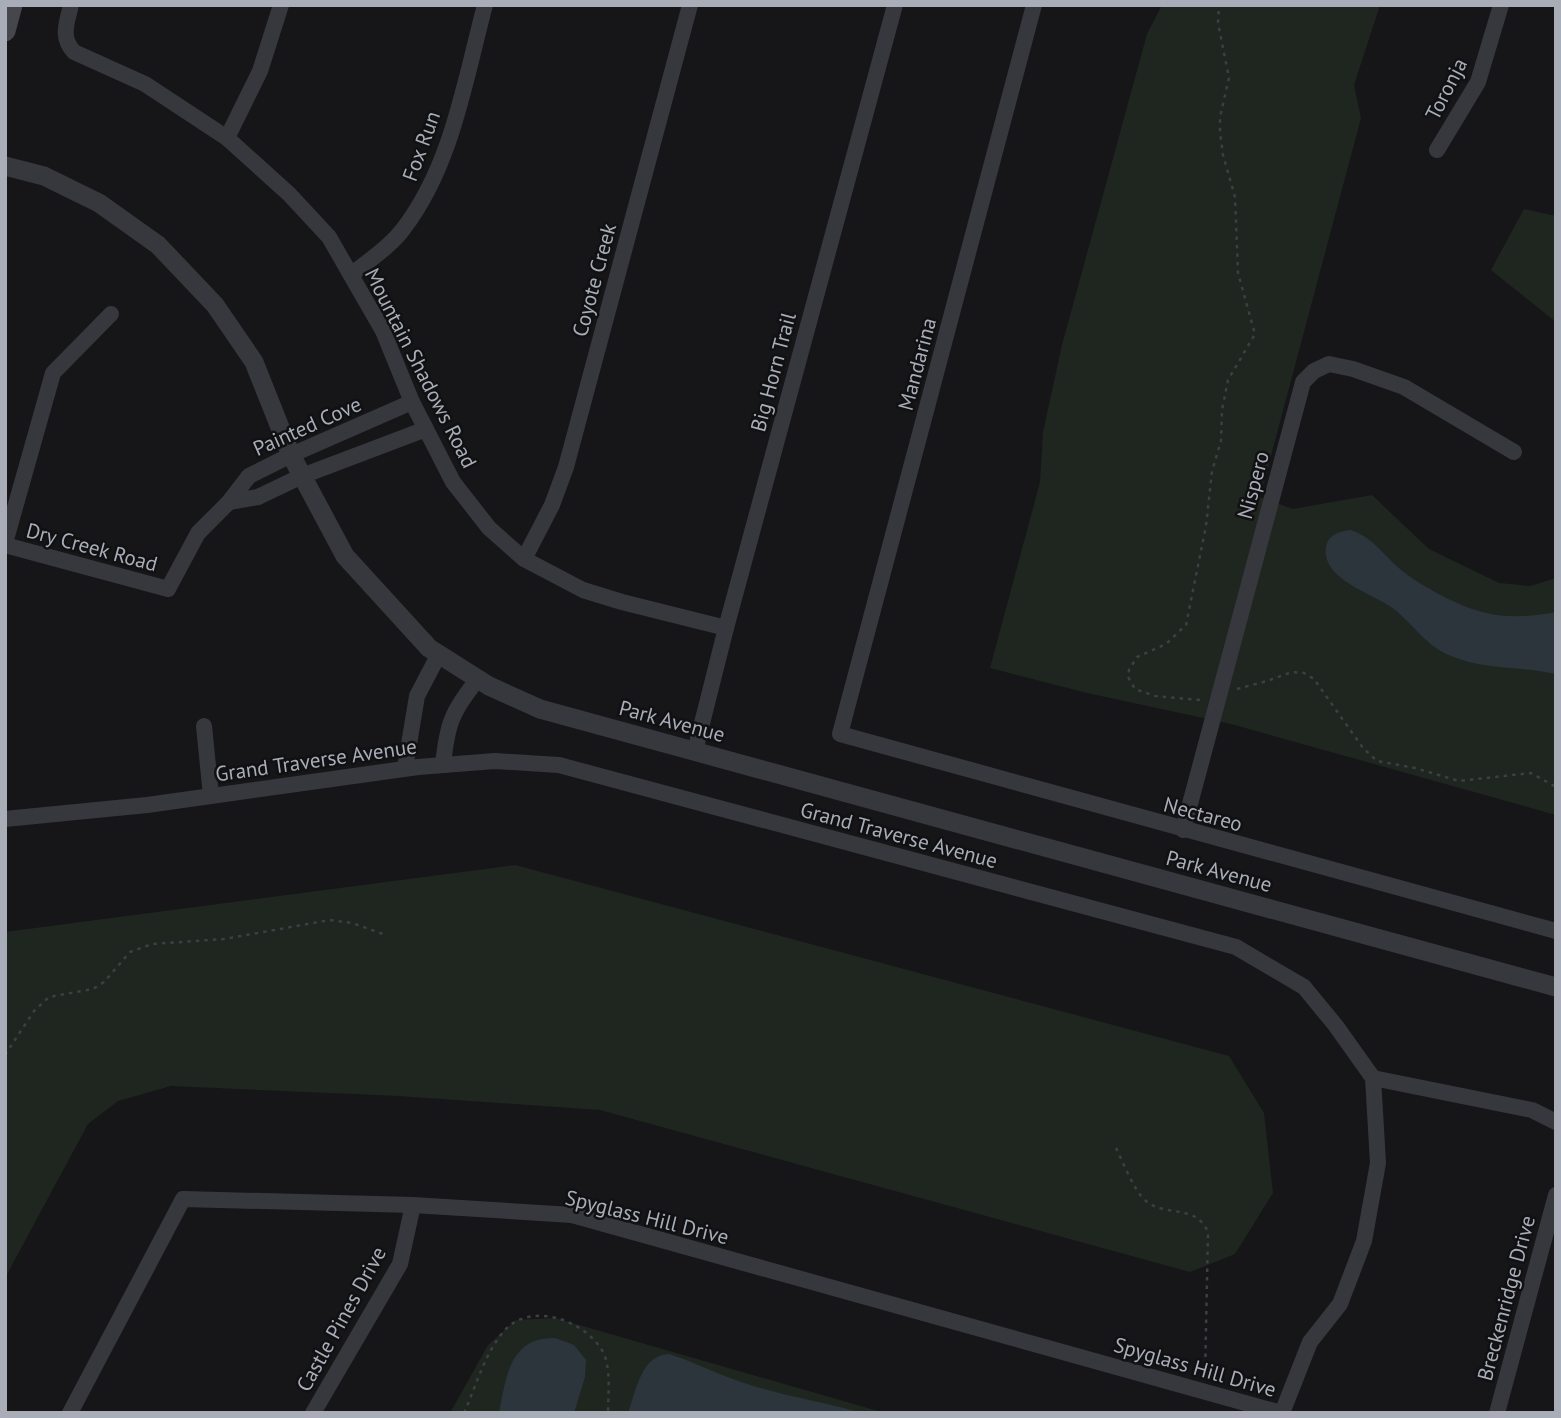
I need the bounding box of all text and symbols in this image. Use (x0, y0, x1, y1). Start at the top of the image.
street label: Toronja (1419, 53, 1473, 125)
street label: Fox Run (396, 107, 446, 185)
street label: Coyote Creek (566, 220, 622, 340)
street label: Mountain Shadows Road (359, 264, 483, 472)
street label: Big Horn Trail (744, 309, 802, 435)
street label: Mandarina (892, 315, 942, 413)
street label: Painted Cove (249, 390, 365, 462)
street label: Nispero (1231, 448, 1275, 522)
street label: Dry Creek Road (23, 517, 161, 577)
street label: Park Avenue (616, 694, 728, 748)
street label: Grand Traverse Avenue (214, 733, 418, 787)
street label: Nectareo (1161, 791, 1245, 837)
street label: Grand Traverse Avenue (798, 796, 1000, 874)
street label: Park Avenue (1163, 844, 1275, 898)
street label: Spyglass Hill Drive (562, 1184, 732, 1250)
street label: Breckenridge Drive (1471, 1212, 1541, 1384)
street label: Castle Pines Drive (290, 1242, 392, 1396)
street label: Spyglass Hill Drive (1111, 1331, 1279, 1403)

